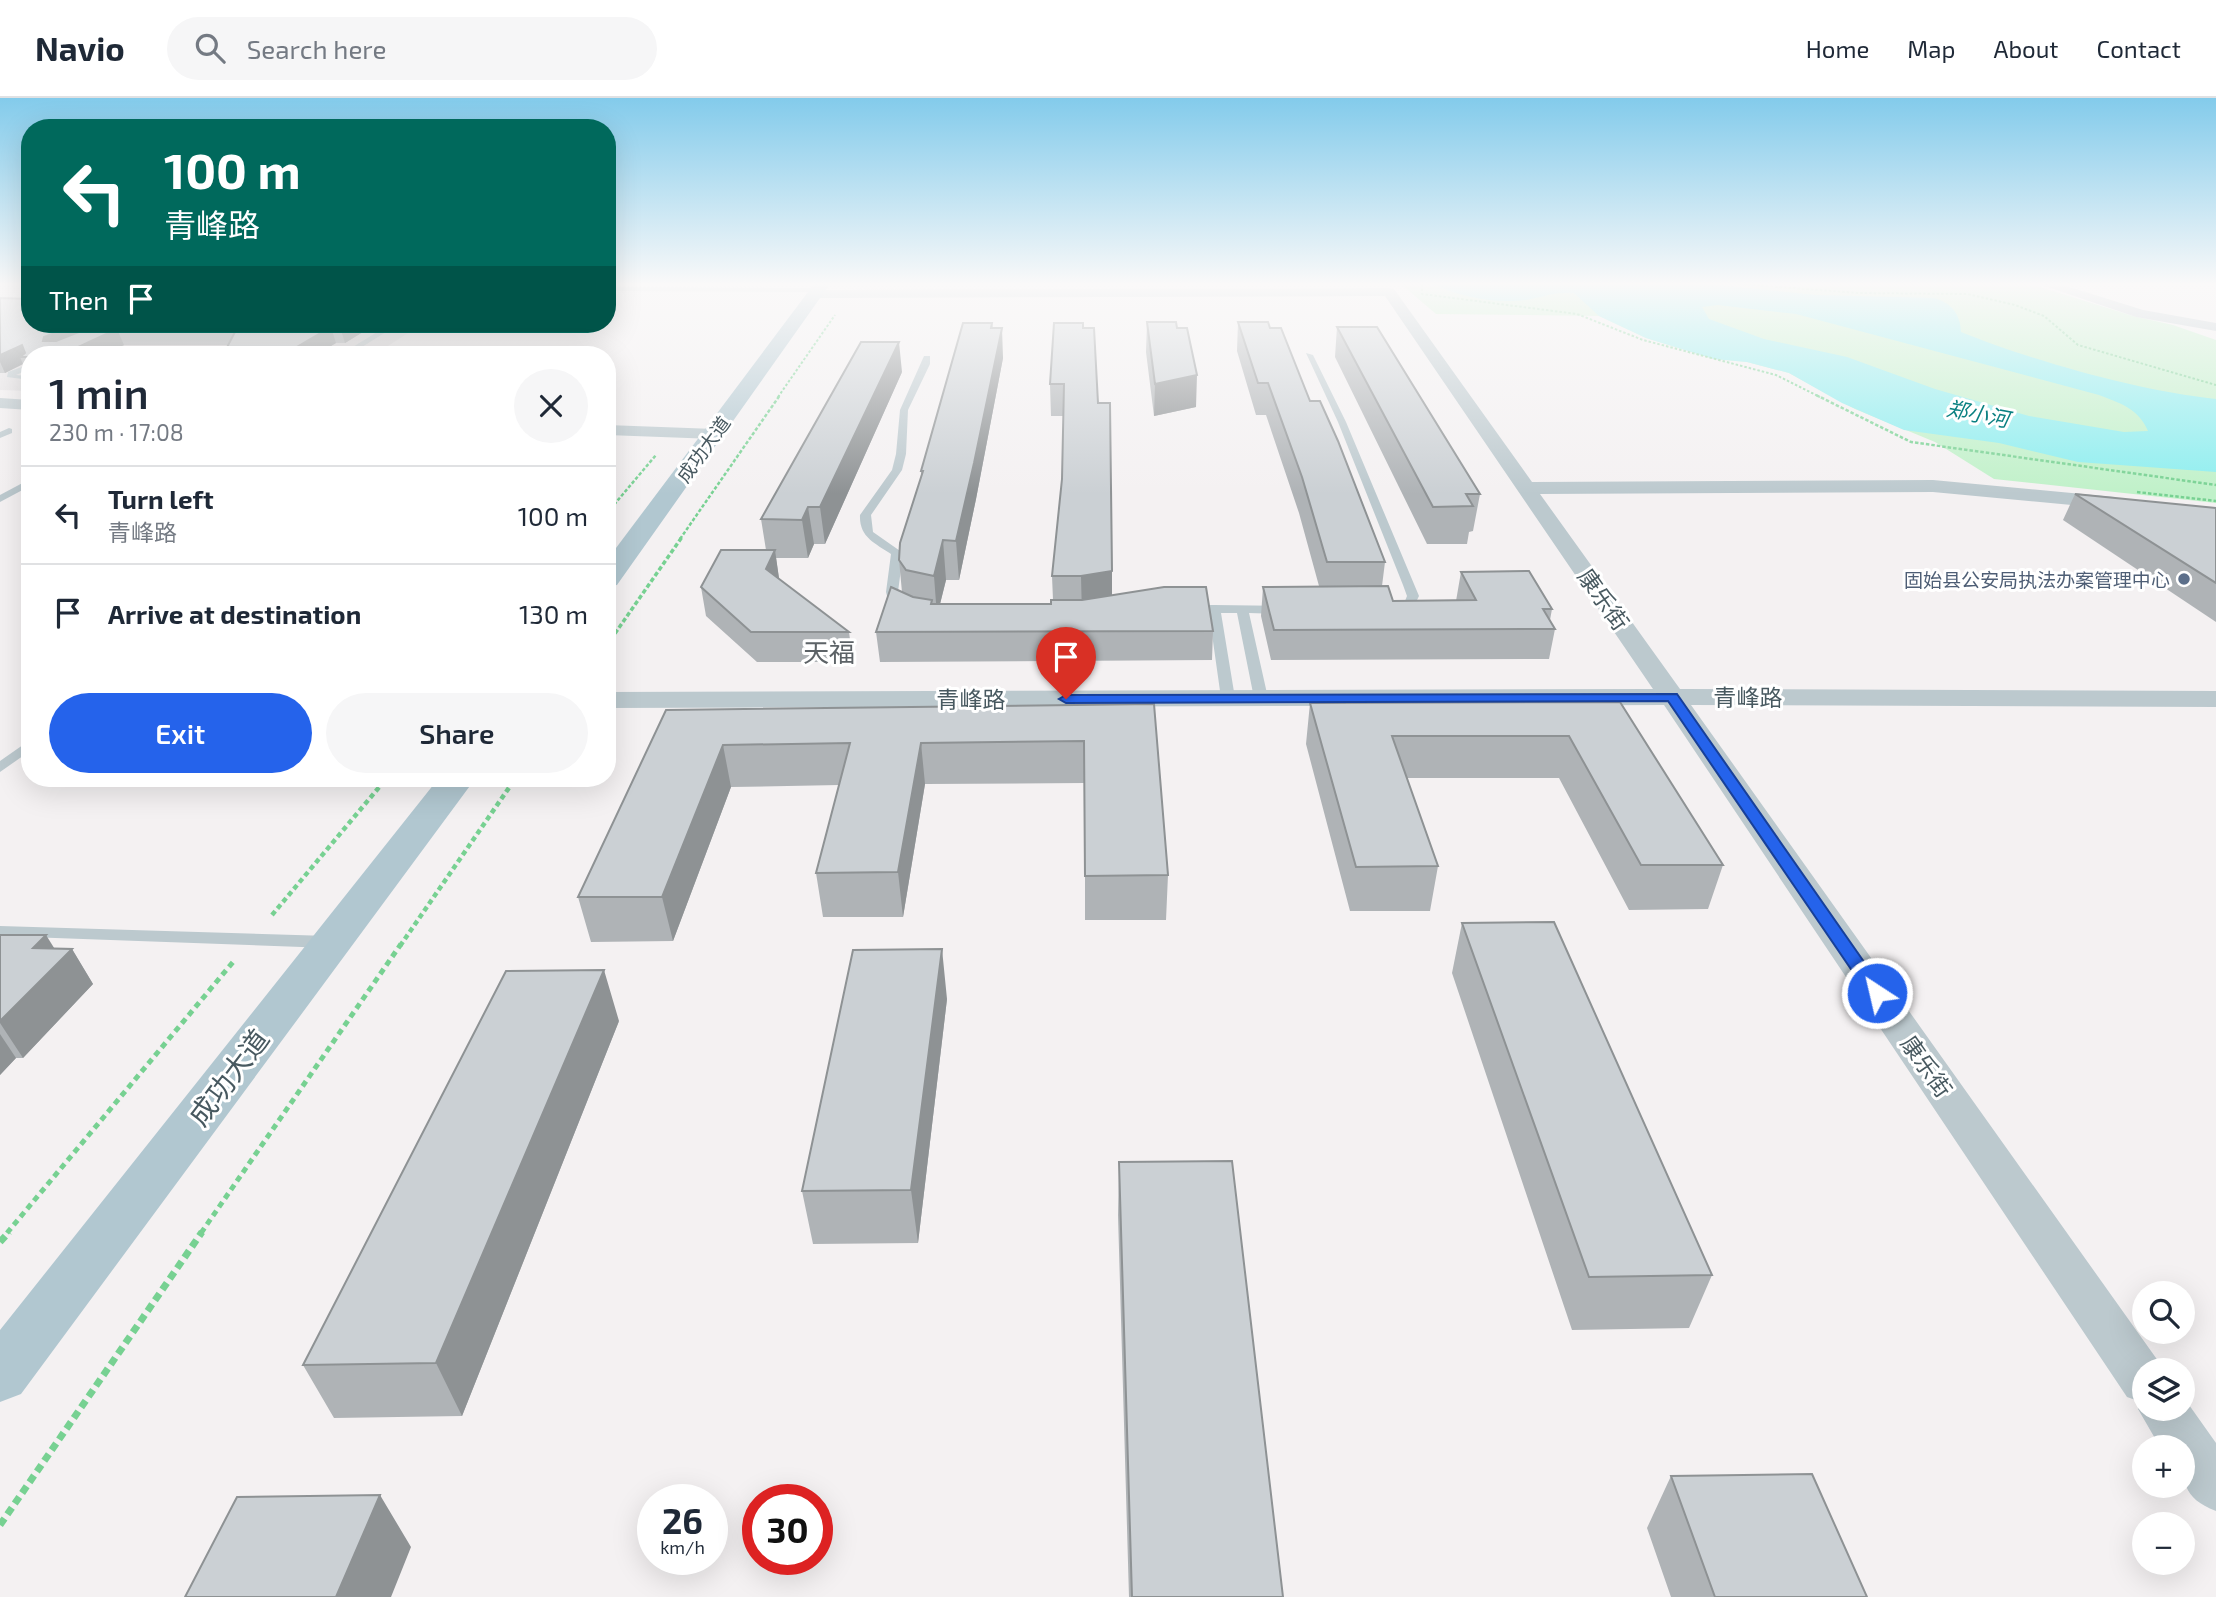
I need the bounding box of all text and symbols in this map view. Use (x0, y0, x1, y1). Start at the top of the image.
search box (167, 17, 657, 80)
text: Navio (35, 28, 125, 68)
icon: search (191, 29, 229, 67)
text: Search here (247, 33, 386, 64)
text: Home (1806, 34, 1869, 63)
text: Map (1907, 34, 1955, 63)
text: About (1993, 34, 2059, 63)
text: Contact (2097, 34, 2181, 63)
text: 100 m (164, 140, 301, 199)
icon: left (49, 147, 140, 238)
text: 青峰路 (164, 205, 260, 243)
icon: arrive (122, 280, 160, 318)
text: Then (49, 284, 108, 315)
text: 1 min (49, 367, 149, 417)
button: close (514, 369, 588, 443)
water label: 郑小河 (1945, 395, 2015, 432)
street label: 成功大道 (671, 411, 735, 487)
text: 230 m · 17:08 (49, 418, 184, 446)
text: Turn left (108, 483, 214, 514)
icon: left (49, 496, 87, 534)
text: 100 m (518, 500, 588, 531)
text: 青峰路 (108, 518, 177, 546)
street label: 康乐街 (1573, 563, 1635, 635)
place label: 固始县公安局执法办案管理中心 (1904, 568, 2170, 591)
marker: 固始县公安局执法办案管理中心 (2176, 571, 2192, 587)
icon: arrive (49, 594, 87, 632)
text: Arrive at destination (108, 598, 361, 629)
text: 130 m (519, 598, 588, 629)
pin (1036, 627, 1096, 699)
district label: 天福 (803, 636, 855, 667)
icon: arrive (1047, 638, 1085, 676)
street label: 青峰路 (1714, 683, 1783, 711)
street label: 青峰路 (937, 685, 1006, 713)
button: Exit (49, 693, 312, 773)
button: Share (326, 693, 588, 773)
position arrow (1840, 956, 1914, 1030)
street label: 成功大道 (181, 1022, 275, 1132)
street label: 康乐街 (1896, 1030, 1958, 1102)
map controls (2132, 1281, 2195, 1575)
button: search (2132, 1281, 2195, 1344)
button: layers (2132, 1358, 2195, 1421)
button: + (2132, 1435, 2195, 1498)
speed limit sign: 30 (742, 1484, 833, 1575)
text: 26 (662, 1499, 703, 1541)
button: − (2132, 1512, 2195, 1575)
text: km/h (660, 1536, 705, 1558)

